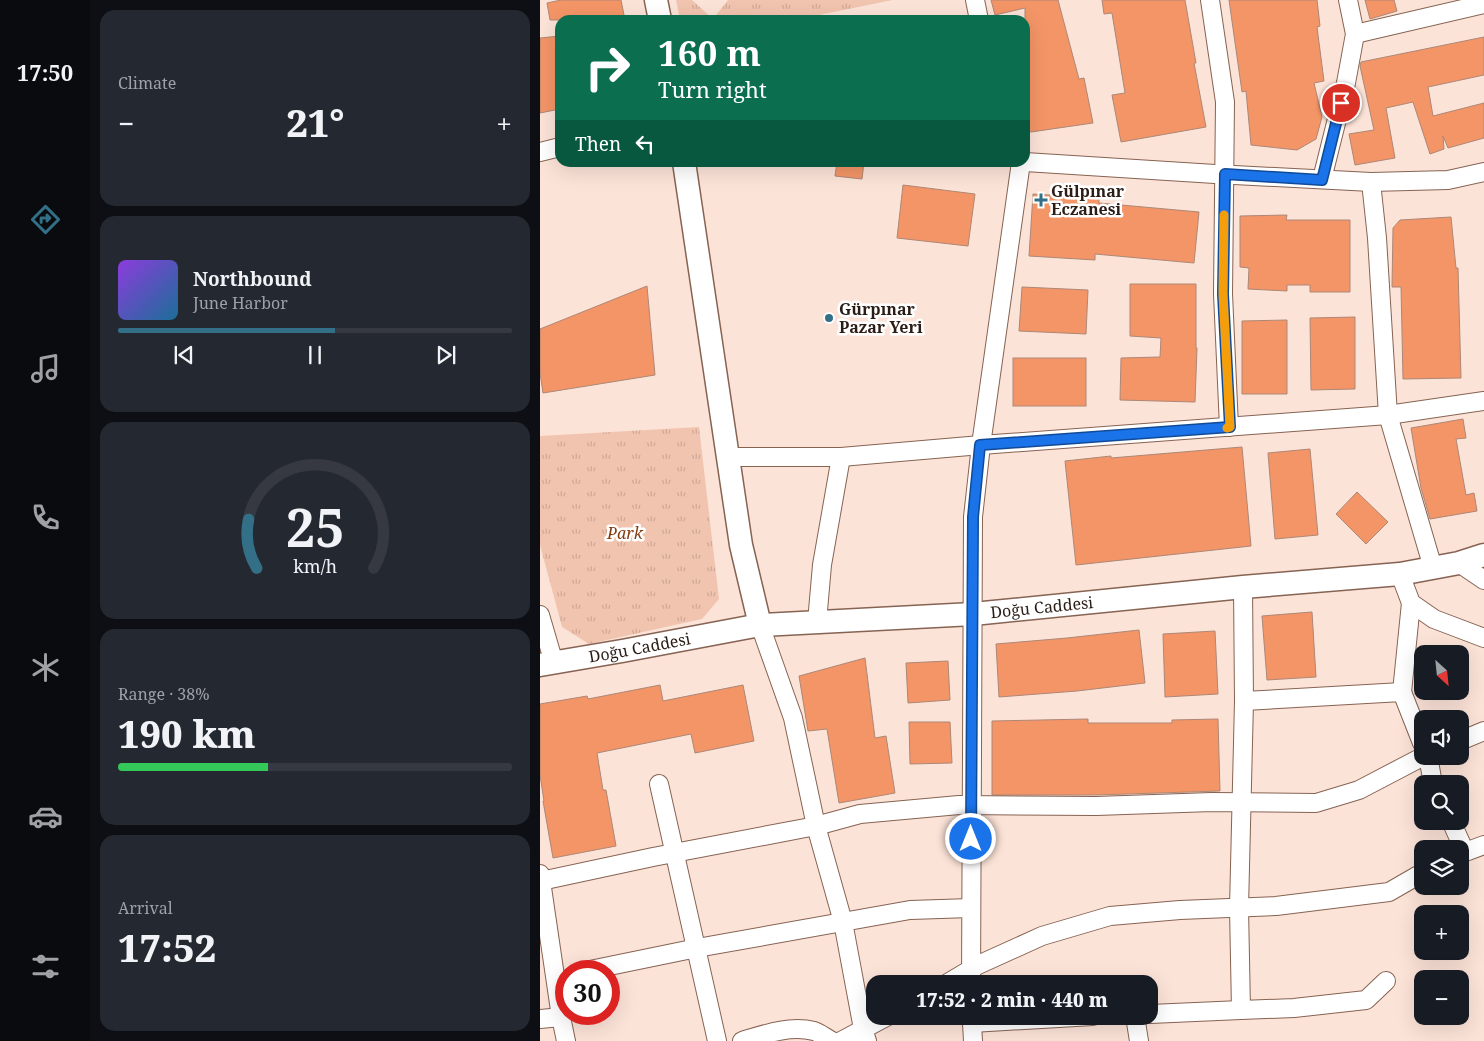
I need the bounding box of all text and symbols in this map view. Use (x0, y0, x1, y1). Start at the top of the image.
text: 160 m (658, 29, 761, 76)
icon: right (575, 35, 640, 100)
text: 17:50 (17, 57, 73, 87)
text: Climate (118, 72, 176, 94)
text: Turn right (658, 74, 767, 104)
pin (1320, 82, 1362, 124)
icon: arrive (1327, 89, 1355, 117)
text: 21° (286, 96, 344, 148)
text: − (118, 104, 134, 142)
text: + (496, 104, 512, 142)
icon: left (631, 130, 659, 158)
text: Then (575, 131, 621, 157)
place label: Gülpınar Eczanesi (1051, 180, 1125, 220)
marker: Gülpınar Eczanesi (1035, 194, 1047, 206)
icon: directions (28, 202, 63, 237)
text: Northbound (193, 266, 312, 292)
text: June Harbor (193, 292, 288, 314)
place label: Gürpınar Pazar Yeri (839, 298, 923, 338)
marker: Gürpınar Pazar Yeri (823, 312, 835, 324)
icon: previous (170, 341, 198, 369)
icon: pause (301, 341, 329, 369)
icon: next (432, 341, 460, 369)
icon: music (28, 351, 63, 386)
text: 25 (286, 491, 344, 562)
icon: phone (28, 500, 63, 535)
park label: Park (606, 522, 644, 544)
text: km/h (293, 554, 337, 578)
street label: Doğu Caddesi (989, 591, 1094, 623)
street label: Doğu Caddesi (587, 627, 692, 668)
north arrow (1414, 645, 1469, 700)
map controls (1414, 645, 1469, 1025)
icon: climate (28, 650, 63, 685)
text: Range · 38% (118, 683, 210, 705)
text: 190 km (118, 707, 256, 759)
button: sound (1414, 710, 1469, 765)
button: search (1414, 775, 1469, 830)
icon: car (28, 799, 63, 834)
position arrow (944, 812, 996, 864)
button: layers (1414, 840, 1469, 895)
text: Arrival (118, 897, 173, 919)
button: + (1414, 905, 1469, 960)
text: 17:52 (118, 921, 216, 973)
icon: filters (28, 949, 63, 984)
speed limit sign: 30 (555, 960, 620, 1025)
button: − (1414, 970, 1469, 1025)
text: 17:52 · 2 min · 440 m (916, 987, 1108, 1013)

